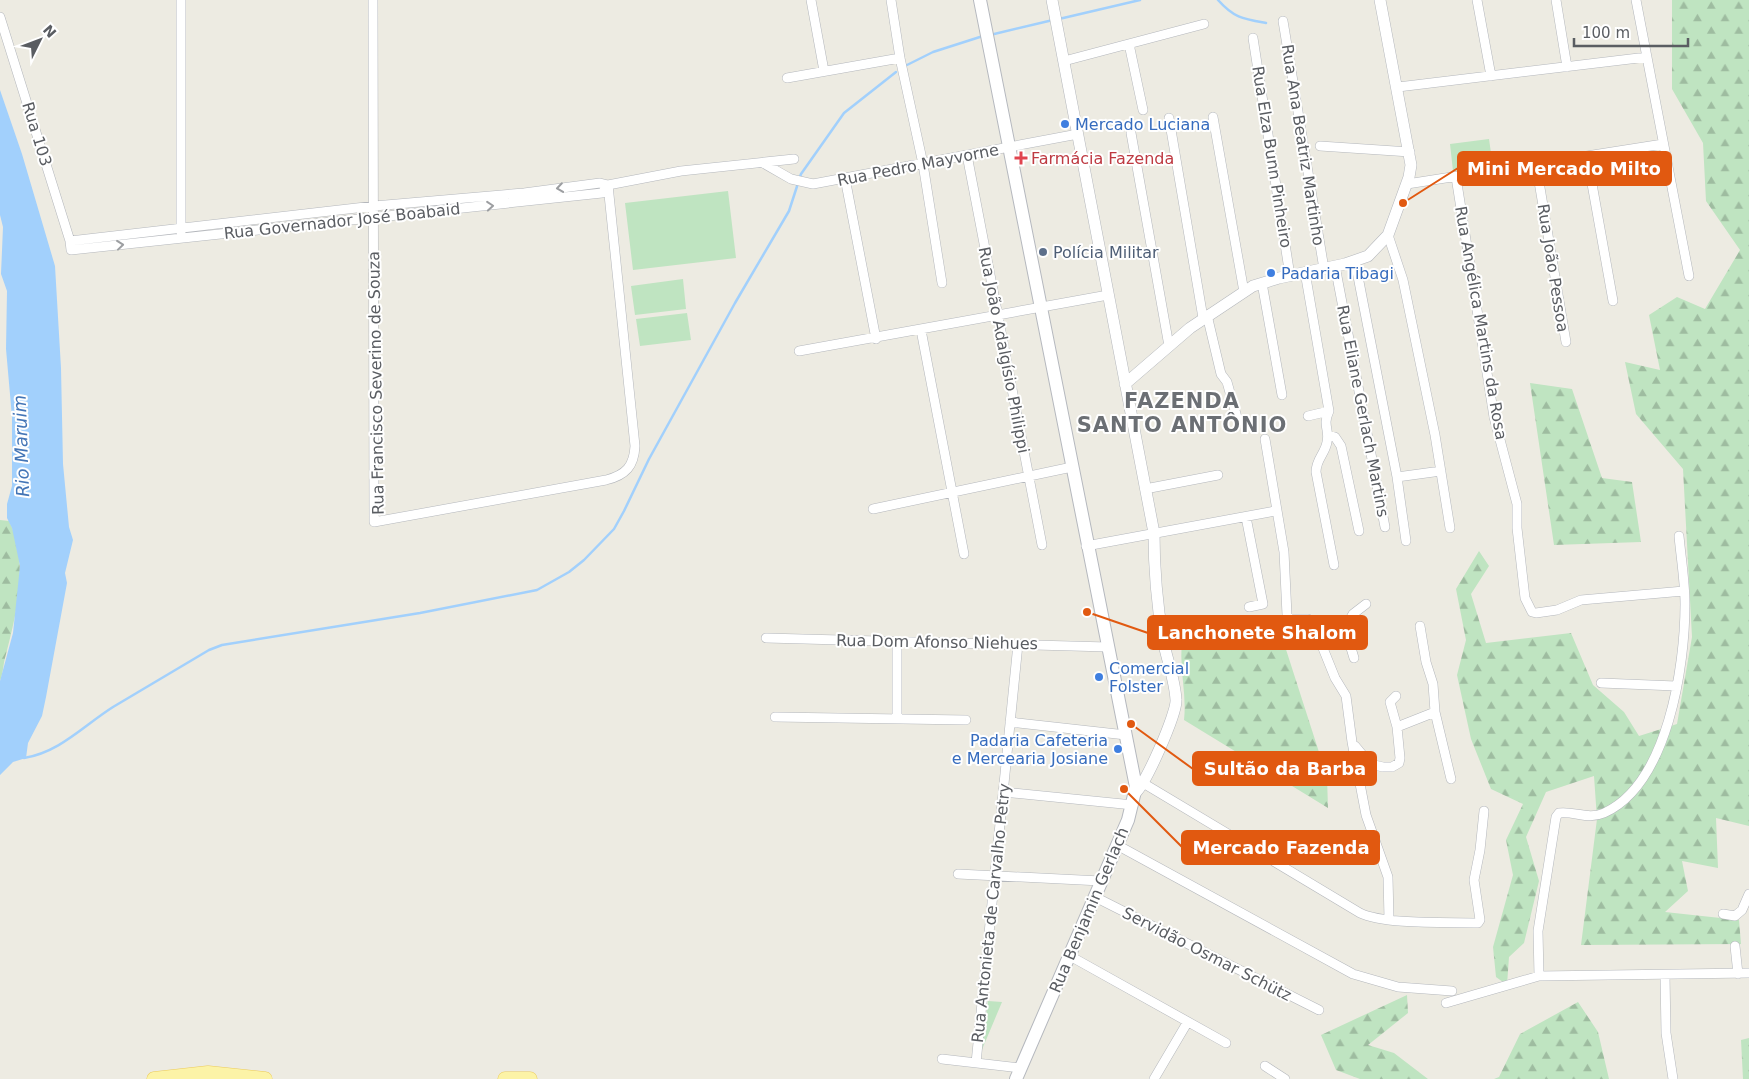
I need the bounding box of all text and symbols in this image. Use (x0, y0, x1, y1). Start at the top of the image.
north arrow (15, 15, 65, 65)
scale bar (1574, 15, 1688, 47)
text: N (40, 22, 60, 41)
text: 100 m (1582, 24, 1630, 42)
street label: Rua Ana Beatriz Martinho (1278, 43, 1328, 247)
street label: Rua Elza Bunn Pinheiro (1248, 65, 1296, 249)
street label: Rua 103 (18, 100, 56, 168)
place label: Mercado Luciana (1075, 115, 1210, 134)
marker: Mercado Luciana (1059, 118, 1071, 130)
street label: Rua Pedro Mayvorne (836, 140, 1000, 190)
place label: Farmácia Fazenda (1031, 149, 1174, 168)
marker: Farmácia Fazenda (1015, 152, 1027, 164)
callout: Mini Mercado Milto (1458, 152, 1671, 185)
text: Mini Mercado Milto (1467, 158, 1661, 179)
one-way arrow (555, 183, 564, 193)
street label: Rua Governador José Boabaid (223, 199, 461, 243)
one-way arrow (486, 201, 494, 212)
street label: Rua João Pessoa (1533, 202, 1573, 334)
street label: Rua Angélica Martins da Rosa (1451, 205, 1511, 441)
one-way arrow (116, 240, 124, 251)
place label: Polícia Militar (1053, 243, 1159, 262)
street label: Rua João Adalgísio Philippi (975, 245, 1033, 455)
marker: Polícia Militar (1037, 246, 1049, 258)
street label: Rua Francisco Severino de Souza (364, 251, 388, 515)
place label: Padaria Tibagi (1281, 264, 1394, 283)
marker: Padaria Tibagi (1265, 267, 1277, 279)
street label: Rua Eliane Gerlach Martins (1333, 303, 1393, 519)
district label: FAZENDA SANTO ANTÔNIO (1077, 389, 1287, 437)
water label: Rio Maruim (9, 395, 33, 497)
callout: Lanchonete Shalom (1148, 616, 1367, 649)
text: Lanchonete Shalom (1157, 622, 1357, 643)
street label: Rua Dom Afonso Niehues (836, 631, 1038, 653)
place label: Comercial Folster (1109, 659, 1189, 696)
marker: Comercial Folster (1093, 671, 1105, 683)
place label: Padaria Cafeteria e Mercearia Josiane (952, 731, 1108, 768)
marker: Padaria Cafeteria e Mercearia Josiane (1112, 743, 1124, 755)
callout: Sultão da Barba (1193, 752, 1376, 785)
text: Sultão da Barba (1204, 758, 1366, 779)
street label: Rua Antonieta de Carvalho Petry (968, 782, 1014, 1044)
street label: Rua Benjamin Gerlach (1045, 824, 1133, 996)
callout: Mercado Fazenda (1182, 831, 1379, 864)
text: Mercado Fazenda (1192, 837, 1370, 858)
street label: Servidão Osmar Schütz (1119, 903, 1295, 1005)

